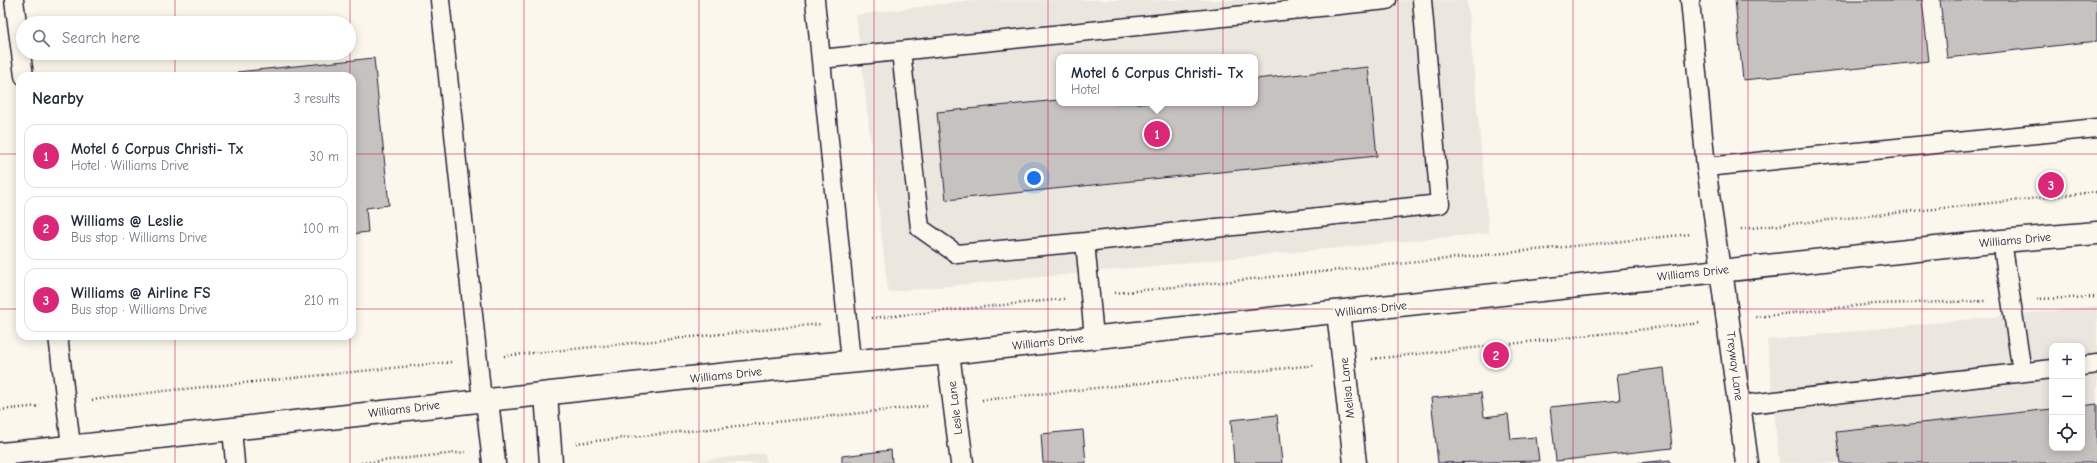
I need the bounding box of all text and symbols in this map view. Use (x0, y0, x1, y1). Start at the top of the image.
search box (16, 16, 356, 60)
icon: search (30, 27, 52, 49)
text: Search here (62, 29, 140, 47)
popup (1056, 54, 1258, 106)
text: Motel 6 Corpus Christi- Tx (1071, 64, 1243, 82)
text: Hotel (1071, 82, 1100, 97)
text: Nearby (32, 89, 83, 108)
text: 3 results (294, 91, 340, 106)
pin: 1 (1144, 119, 1170, 149)
text: Motel 6 Corpus Christi- Tx (71, 140, 243, 158)
text: 1 (43, 149, 49, 164)
text: 30 m (309, 149, 339, 164)
text: Hotel · Williams Drive (71, 158, 189, 173)
your location (1024, 168, 1044, 188)
pin: 3 (2038, 170, 2064, 200)
text: Williams @ Leslie (71, 212, 183, 230)
text: 2 (43, 221, 49, 236)
text: 100 m (303, 221, 339, 236)
text: Bus stop · Williams Drive (71, 230, 207, 245)
street label: Williams Drive (1978, 230, 2052, 250)
street label: Williams Drive (1656, 262, 1730, 284)
text: Williams @ Airline FS (71, 284, 210, 302)
text: 3 (43, 293, 49, 308)
text: 210 m (304, 293, 339, 308)
street label: Williams Drive (1334, 298, 1408, 320)
text: Bus stop · Williams Drive (71, 302, 207, 317)
street label: Williams Drive (1011, 331, 1085, 353)
street label: Treyway Lane (1724, 331, 1746, 401)
pin: 2 (1483, 340, 1509, 370)
map controls (2049, 343, 2085, 451)
button: + (2049, 343, 2085, 379)
street label: Melisa Lane (1337, 357, 1357, 419)
street label: Williams Drive (689, 364, 763, 386)
button: − (2049, 379, 2085, 415)
street label: Lesle Lane (945, 380, 965, 436)
street label: Williams Drive (367, 398, 441, 420)
button: locate (2049, 415, 2085, 451)

